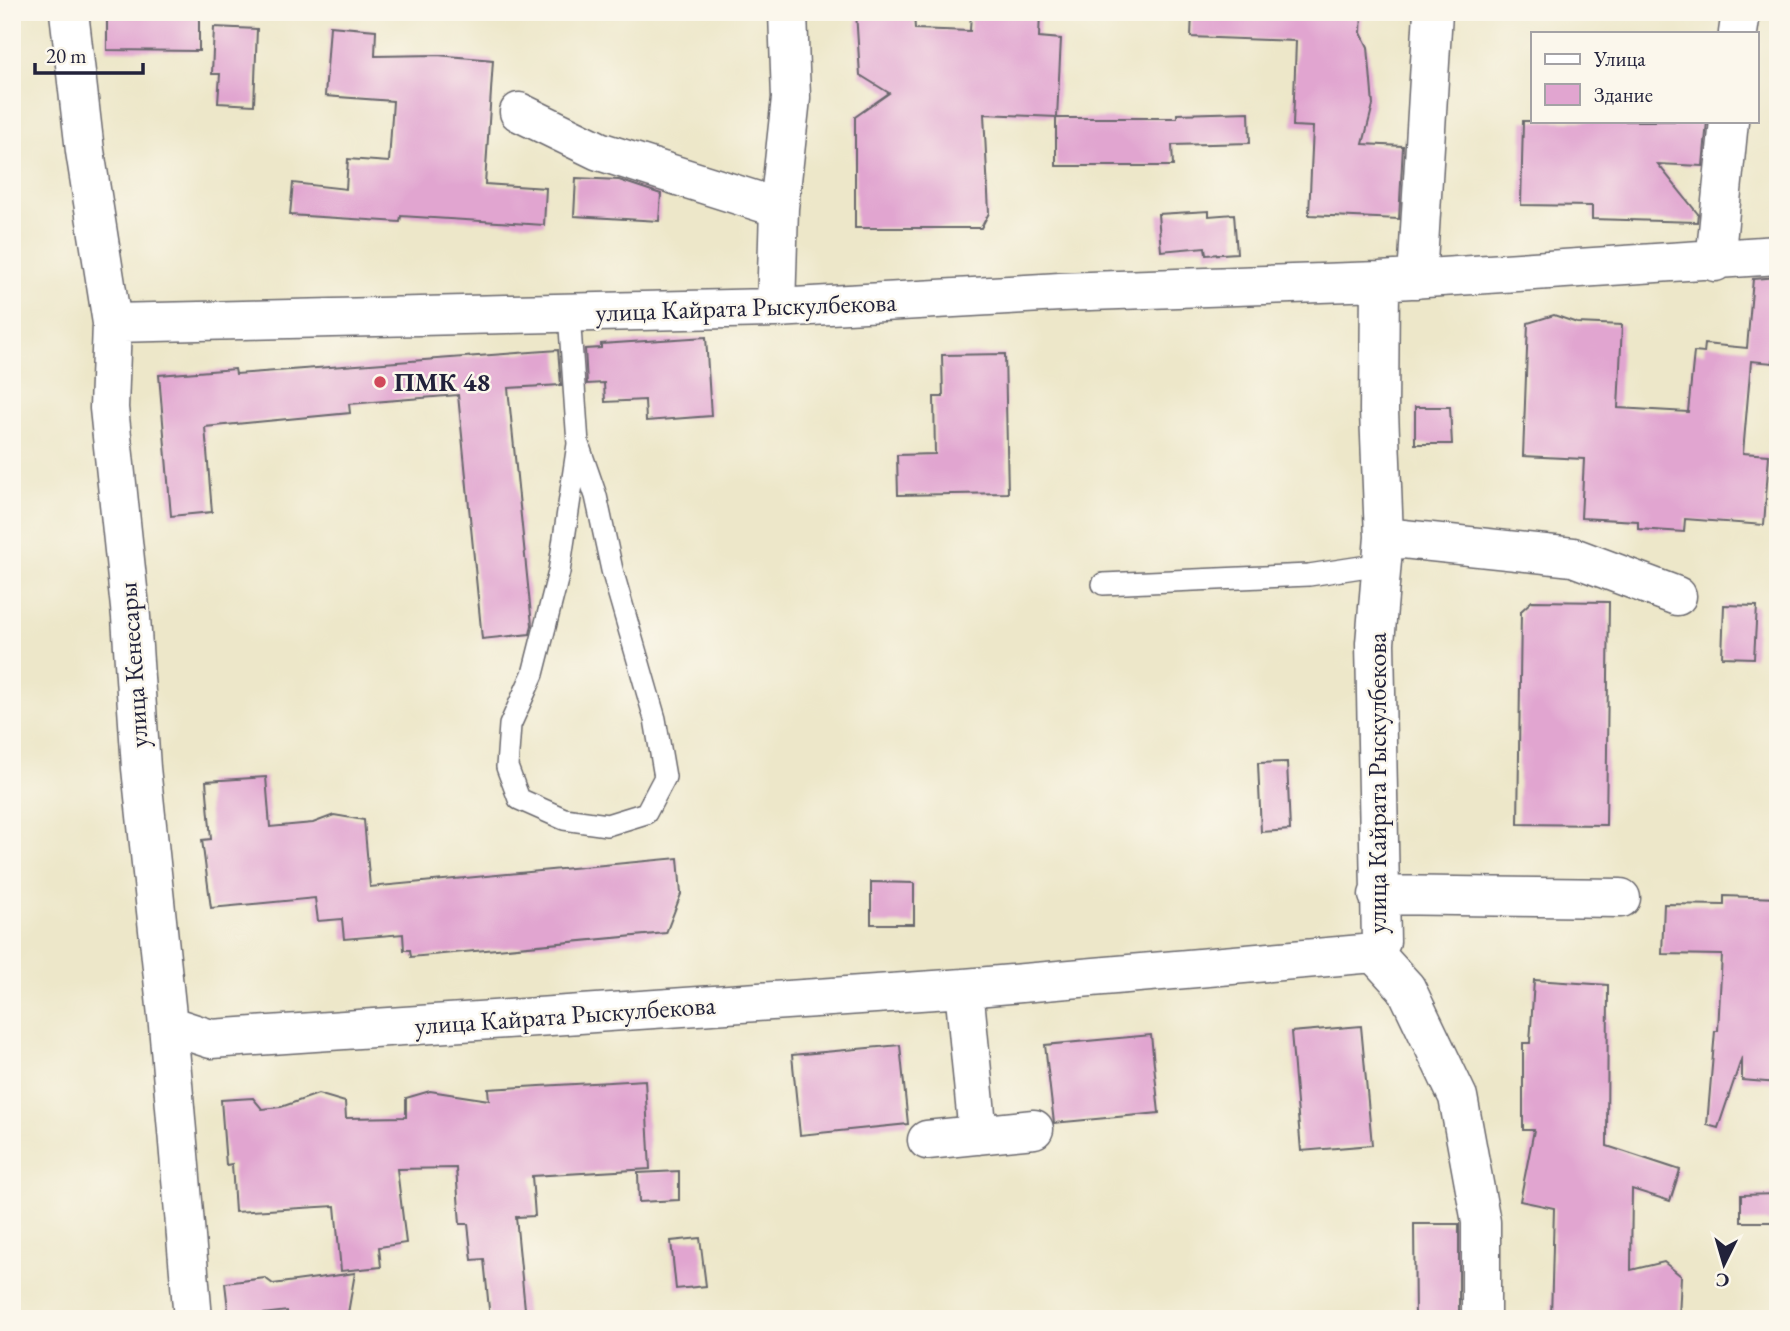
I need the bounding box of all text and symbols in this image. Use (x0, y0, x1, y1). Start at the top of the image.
scale bar (35, 32, 144, 76)
legend (1531, 32, 1758, 122)
text: 20 m (46, 42, 87, 69)
text: Улица (1593, 45, 1646, 72)
text: Здание (1594, 81, 1653, 108)
street label: улица Кайрата Рыскулбекова (595, 285, 898, 329)
place label: ПМК 48 (394, 365, 490, 399)
marker: ПМК 48 (372, 374, 388, 390)
street label: улица Кенесары (110, 581, 156, 749)
street label: улица Кайрата Рыскулбекова (1360, 632, 1394, 934)
street label: улица Кайрата Рыскулбекова (413, 987, 717, 1042)
north arrow (1688, 1230, 1758, 1300)
text: С (1715, 1267, 1730, 1293)

